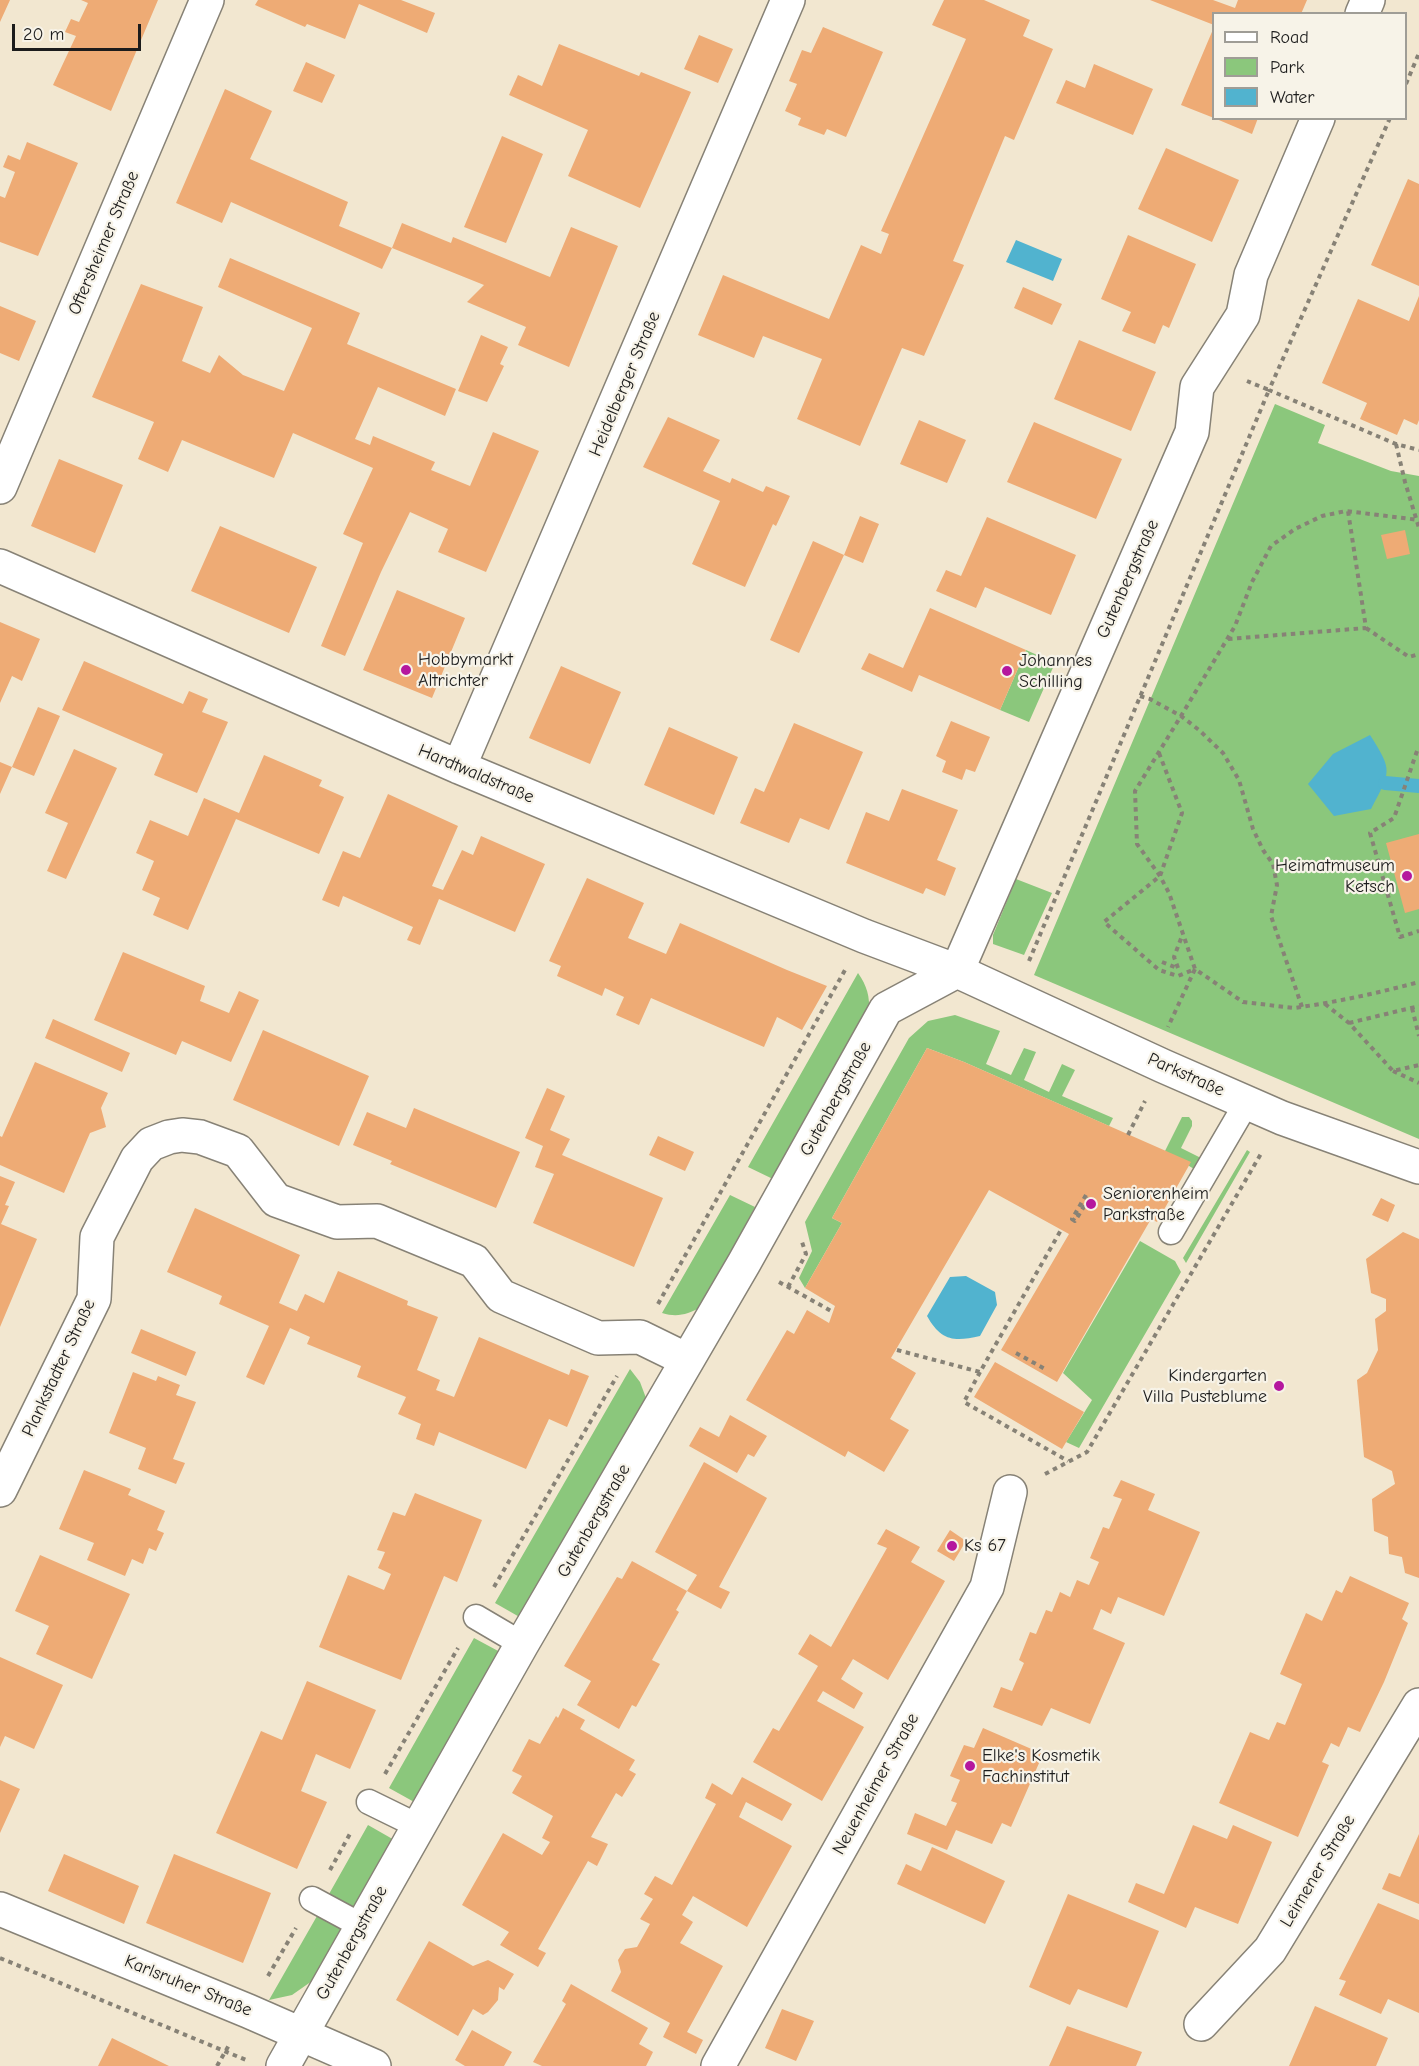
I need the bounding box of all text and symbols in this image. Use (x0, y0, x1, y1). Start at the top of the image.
scale bar (15, 12, 144, 50)
legend (1212, 12, 1407, 120)
text: 20 m (23, 24, 64, 45)
text: Road (1270, 27, 1309, 48)
text: Park (1270, 57, 1304, 78)
text: Water (1270, 87, 1314, 108)
street label: Oftersheimer Straße (64, 168, 144, 318)
street label: Heidelberger Straße (585, 308, 665, 460)
street label: Gutenbergstraße (1092, 516, 1164, 642)
place label: Hobbymarkt Altrichter (418, 649, 513, 692)
place label: Johannes Schilling (1019, 650, 1092, 692)
marker: Hobbymarkt Altrichter (399, 663, 413, 677)
marker: Johannes Schilling (1000, 664, 1014, 678)
street label: Hardtwaldstraße (415, 740, 537, 808)
place label: Heimatmuseum Ketsch (1275, 855, 1395, 898)
marker: Heimatmuseum Ketsch (1400, 869, 1414, 883)
street label: Gutenbergstraße (796, 1038, 876, 1160)
street label: Parkstraße (1144, 1049, 1228, 1101)
place label: Seniorenheim Parkstraße (1103, 1183, 1209, 1226)
marker: Seniorenheim Parkstraße (1084, 1197, 1098, 1211)
street label: Plankstadter Straße (18, 1296, 100, 1440)
place label: Kindergarten Villa Pusteblume (1143, 1365, 1267, 1408)
marker: Kindergarten Villa Pusteblume (1272, 1379, 1286, 1393)
street label: Gutenbergstraße (553, 1460, 635, 1582)
place label: Ks 67 (964, 1535, 1006, 1557)
marker: Ks 67 (945, 1539, 959, 1553)
street label: Neuenheimer Straße (828, 1709, 924, 1859)
place label: Elke's Kosmetik Fachinstitut (982, 1745, 1100, 1788)
marker: Elke's Kosmetik Fachinstitut (963, 1759, 977, 1773)
street label: Leimener Straße (1276, 1811, 1360, 1931)
street label: Gutenbergstraße (312, 1882, 392, 2004)
street label: Karlsruher Straße (121, 1951, 255, 2021)

